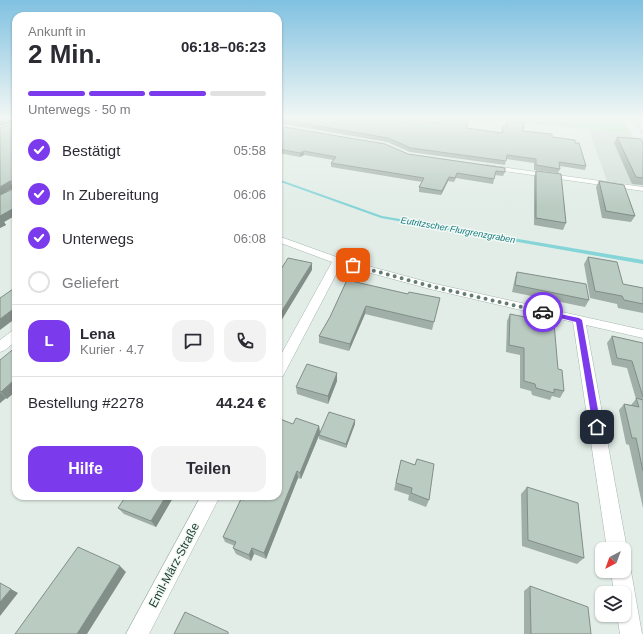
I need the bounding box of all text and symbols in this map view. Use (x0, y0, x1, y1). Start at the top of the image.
text: Ankunft in (28, 24, 86, 39)
text: 06:18–06:23 (181, 38, 266, 55)
text: 2 Min. (28, 39, 102, 69)
text: Unterwegs · 50 m (28, 102, 131, 117)
icon: check (28, 139, 50, 161)
text: Bestätigt (62, 142, 120, 159)
text: 05:58 (233, 143, 266, 158)
icon: check (28, 183, 50, 205)
text: In Zubereitung (62, 186, 159, 203)
text: 06:06 (233, 187, 266, 202)
water label: Eutritzscher Flurgrenzgraben (400, 215, 516, 245)
icon: check (28, 227, 50, 249)
text: Unterwegs (62, 230, 134, 247)
text: 06:08 (233, 231, 266, 246)
pin (336, 248, 370, 282)
icon: bag (342, 254, 364, 276)
text: Geliefert (62, 274, 119, 291)
courier (523, 292, 563, 332)
icon: car (532, 301, 554, 323)
button: chat (172, 320, 214, 362)
button: phone (224, 320, 266, 362)
text: Lena (80, 325, 115, 342)
text: L (44, 332, 54, 349)
text: Kurier · 4.7 (80, 342, 144, 357)
text: Bestellung #2278 (28, 394, 144, 411)
text: 44.24 € (216, 394, 266, 411)
pin (580, 410, 614, 444)
icon: home (586, 416, 608, 438)
button: Hilfe (28, 446, 143, 492)
button: Teilen (151, 446, 266, 492)
street label: Emil-März-Straße (146, 520, 202, 610)
north arrow (595, 542, 631, 578)
map controls (595, 542, 631, 622)
button: layers (595, 586, 631, 622)

